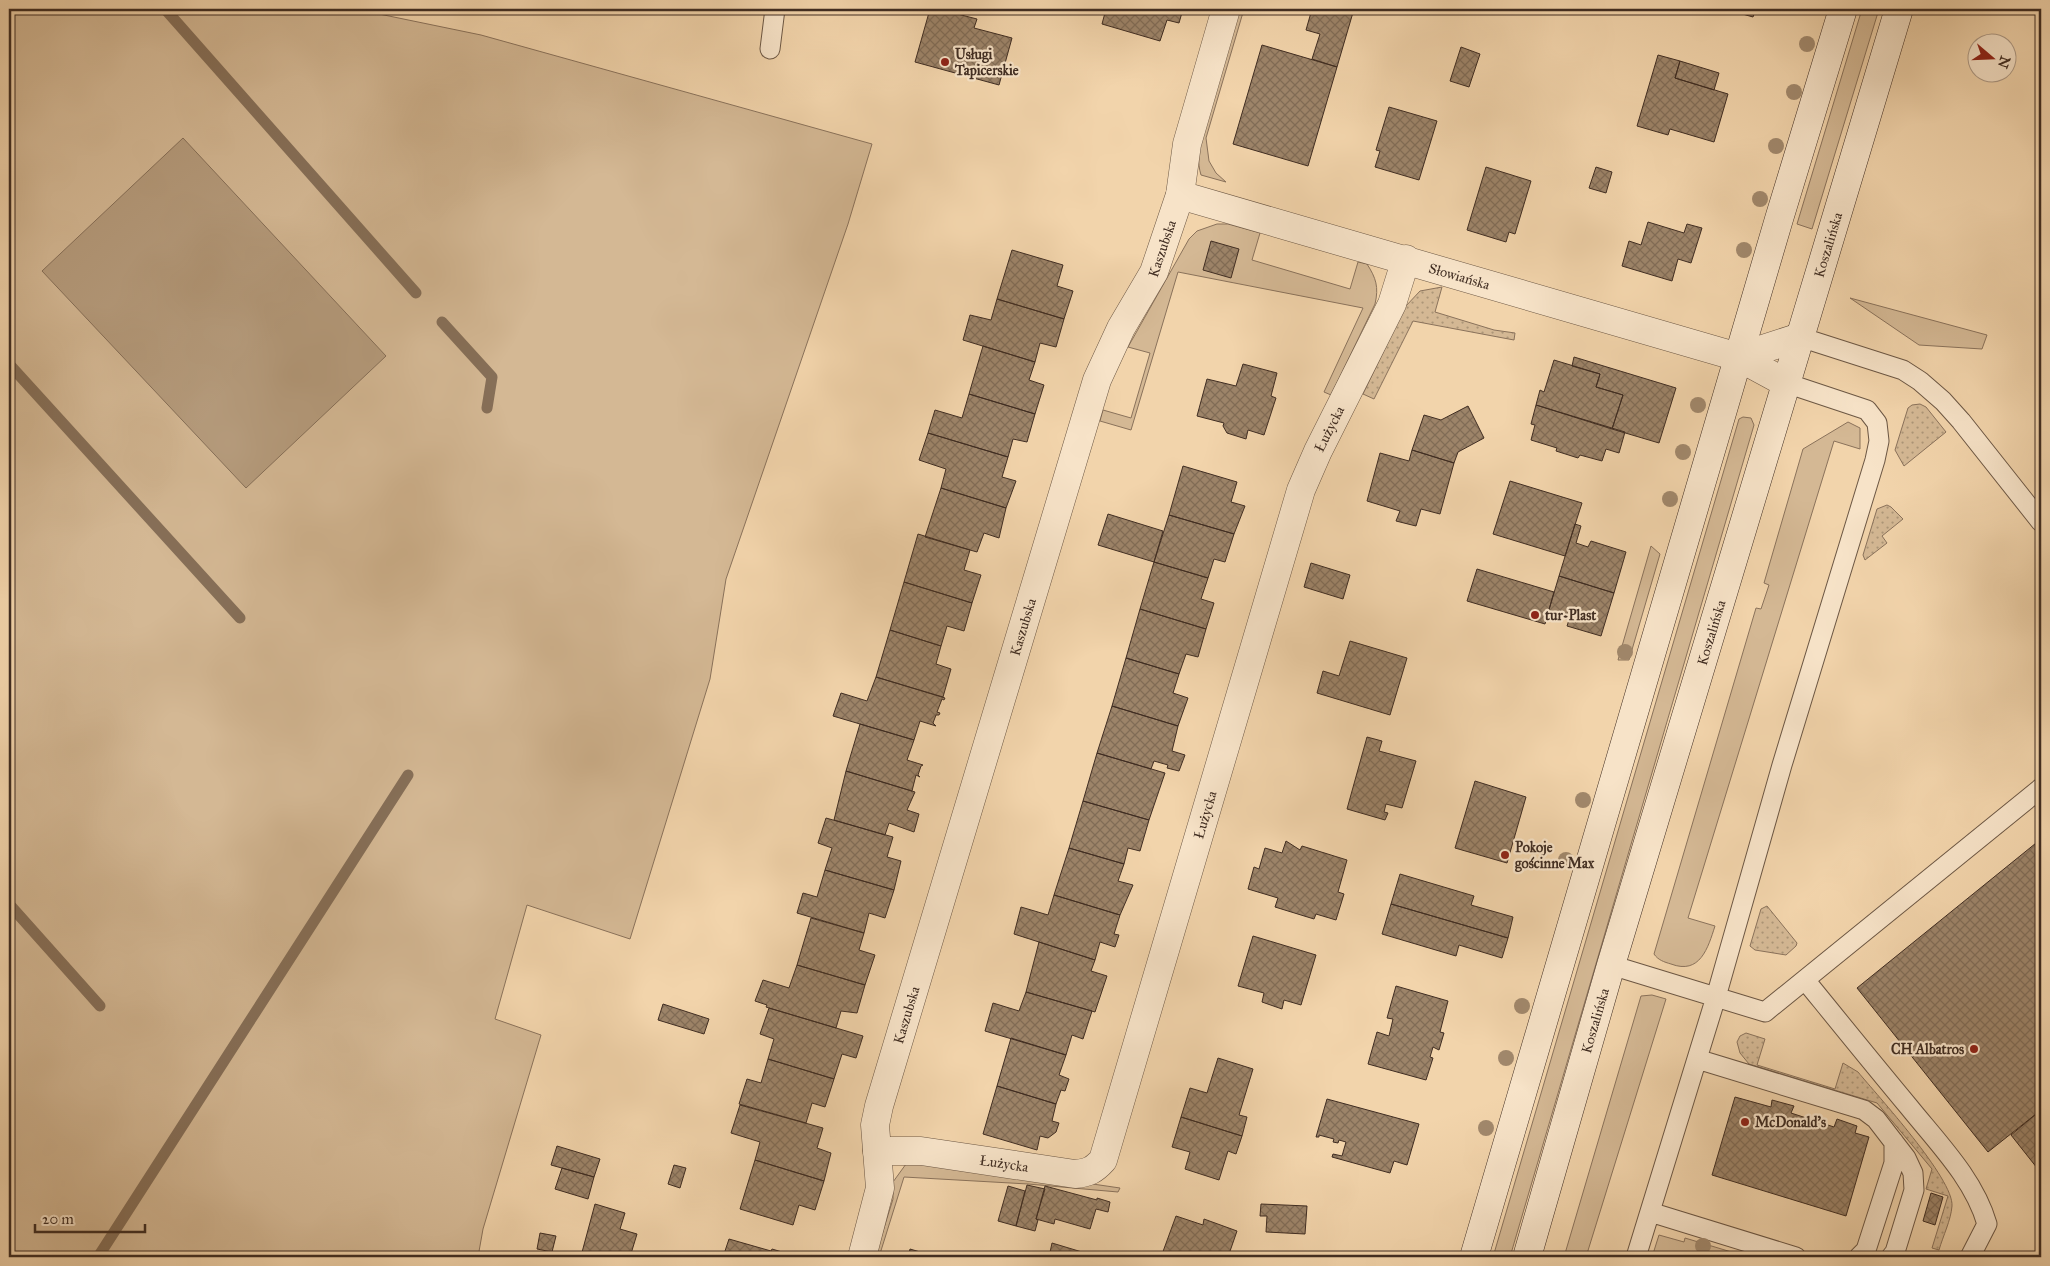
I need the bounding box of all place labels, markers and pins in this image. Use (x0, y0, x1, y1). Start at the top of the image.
place label: Usługi Tapicerskie (954, 46, 1019, 80)
marker: Usługi Tapicerskie (939, 56, 951, 68)
place label: tur-Plast (1544, 607, 1596, 624)
marker: tur-Plast (1529, 609, 1541, 621)
place label: Pokoje gościnne Max (1515, 839, 1595, 873)
marker: Pokoje gościnne Max (1499, 849, 1511, 861)
place label: CH Albatros (1891, 1041, 1964, 1058)
marker: CH Albatros (1968, 1043, 1980, 1055)
place label: McDonald's (1755, 1114, 1826, 1131)
marker: McDonald's (1739, 1116, 1751, 1128)

